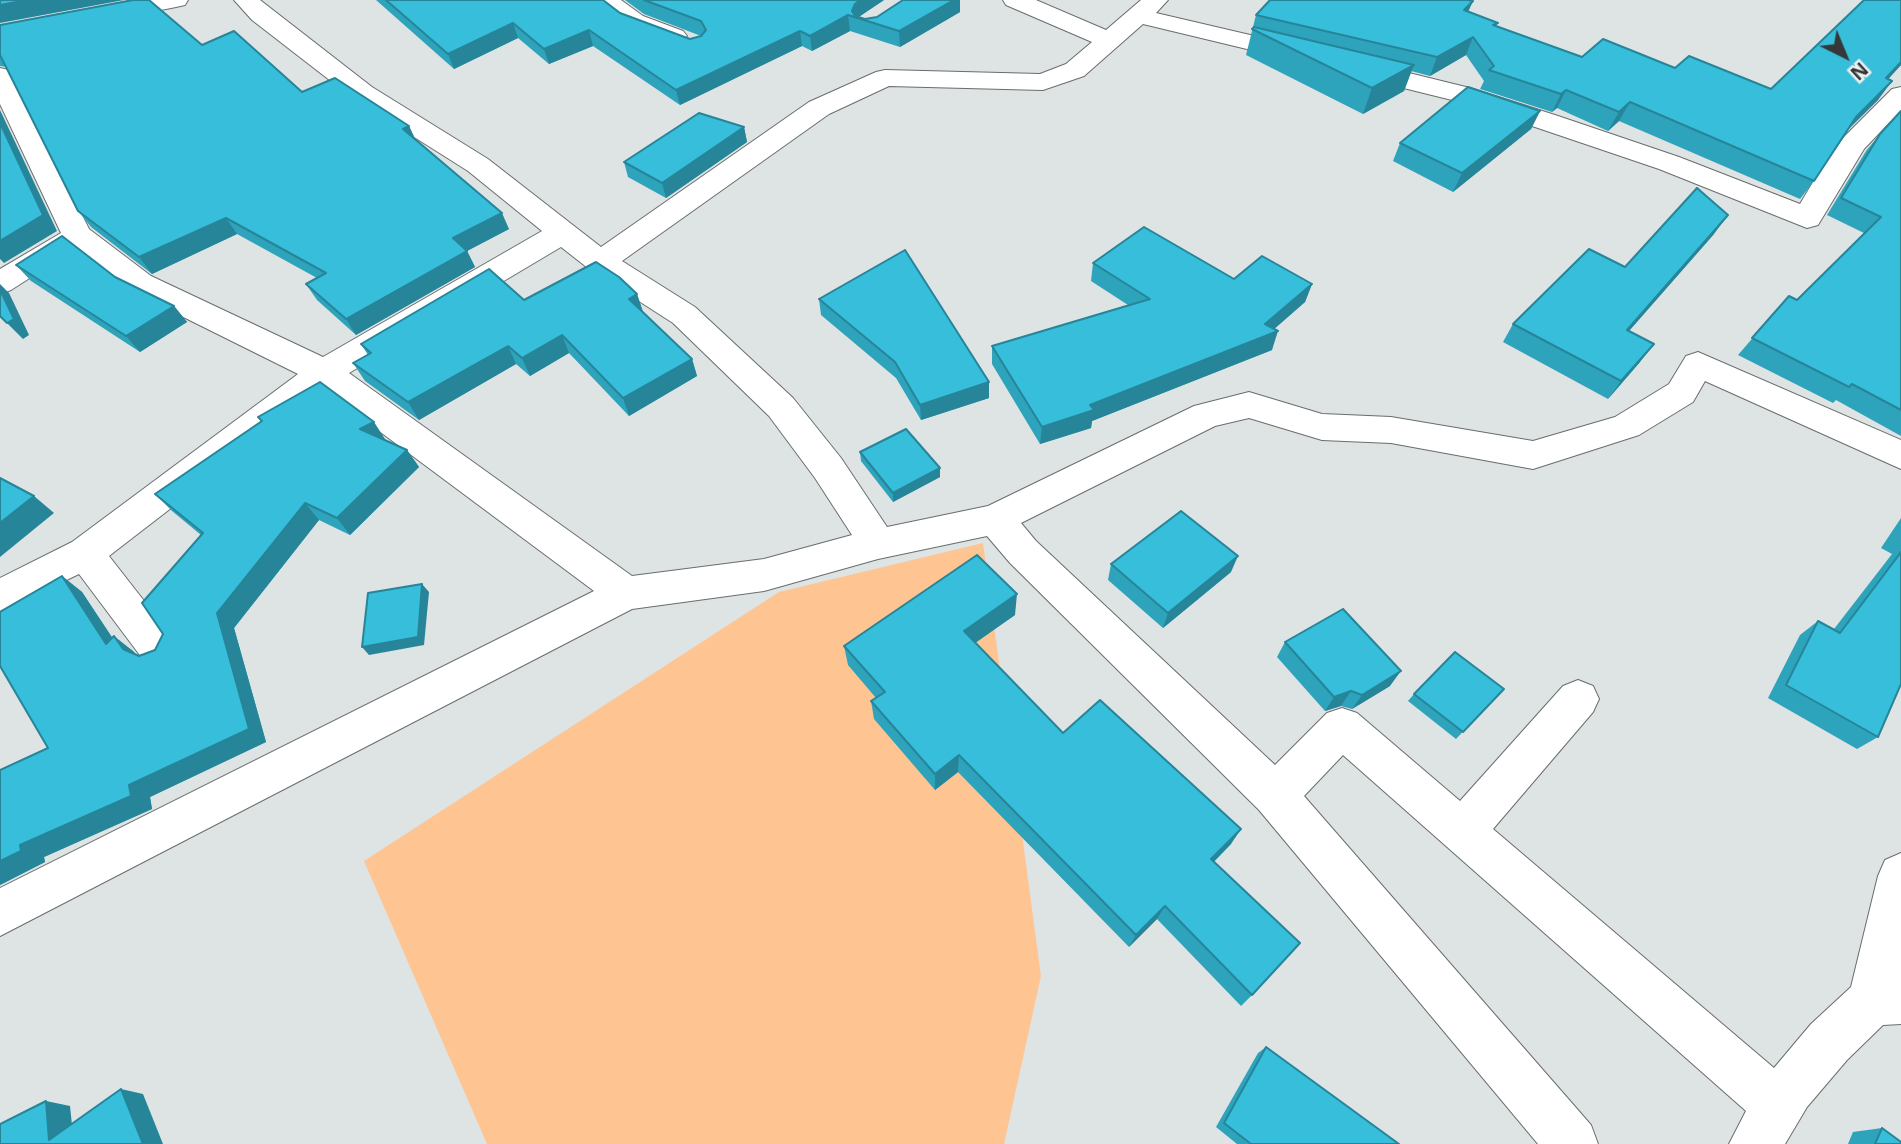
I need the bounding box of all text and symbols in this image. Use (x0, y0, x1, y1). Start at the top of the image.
north arrow (1810, 21, 1880, 91)
text: N (1845, 57, 1874, 86)

